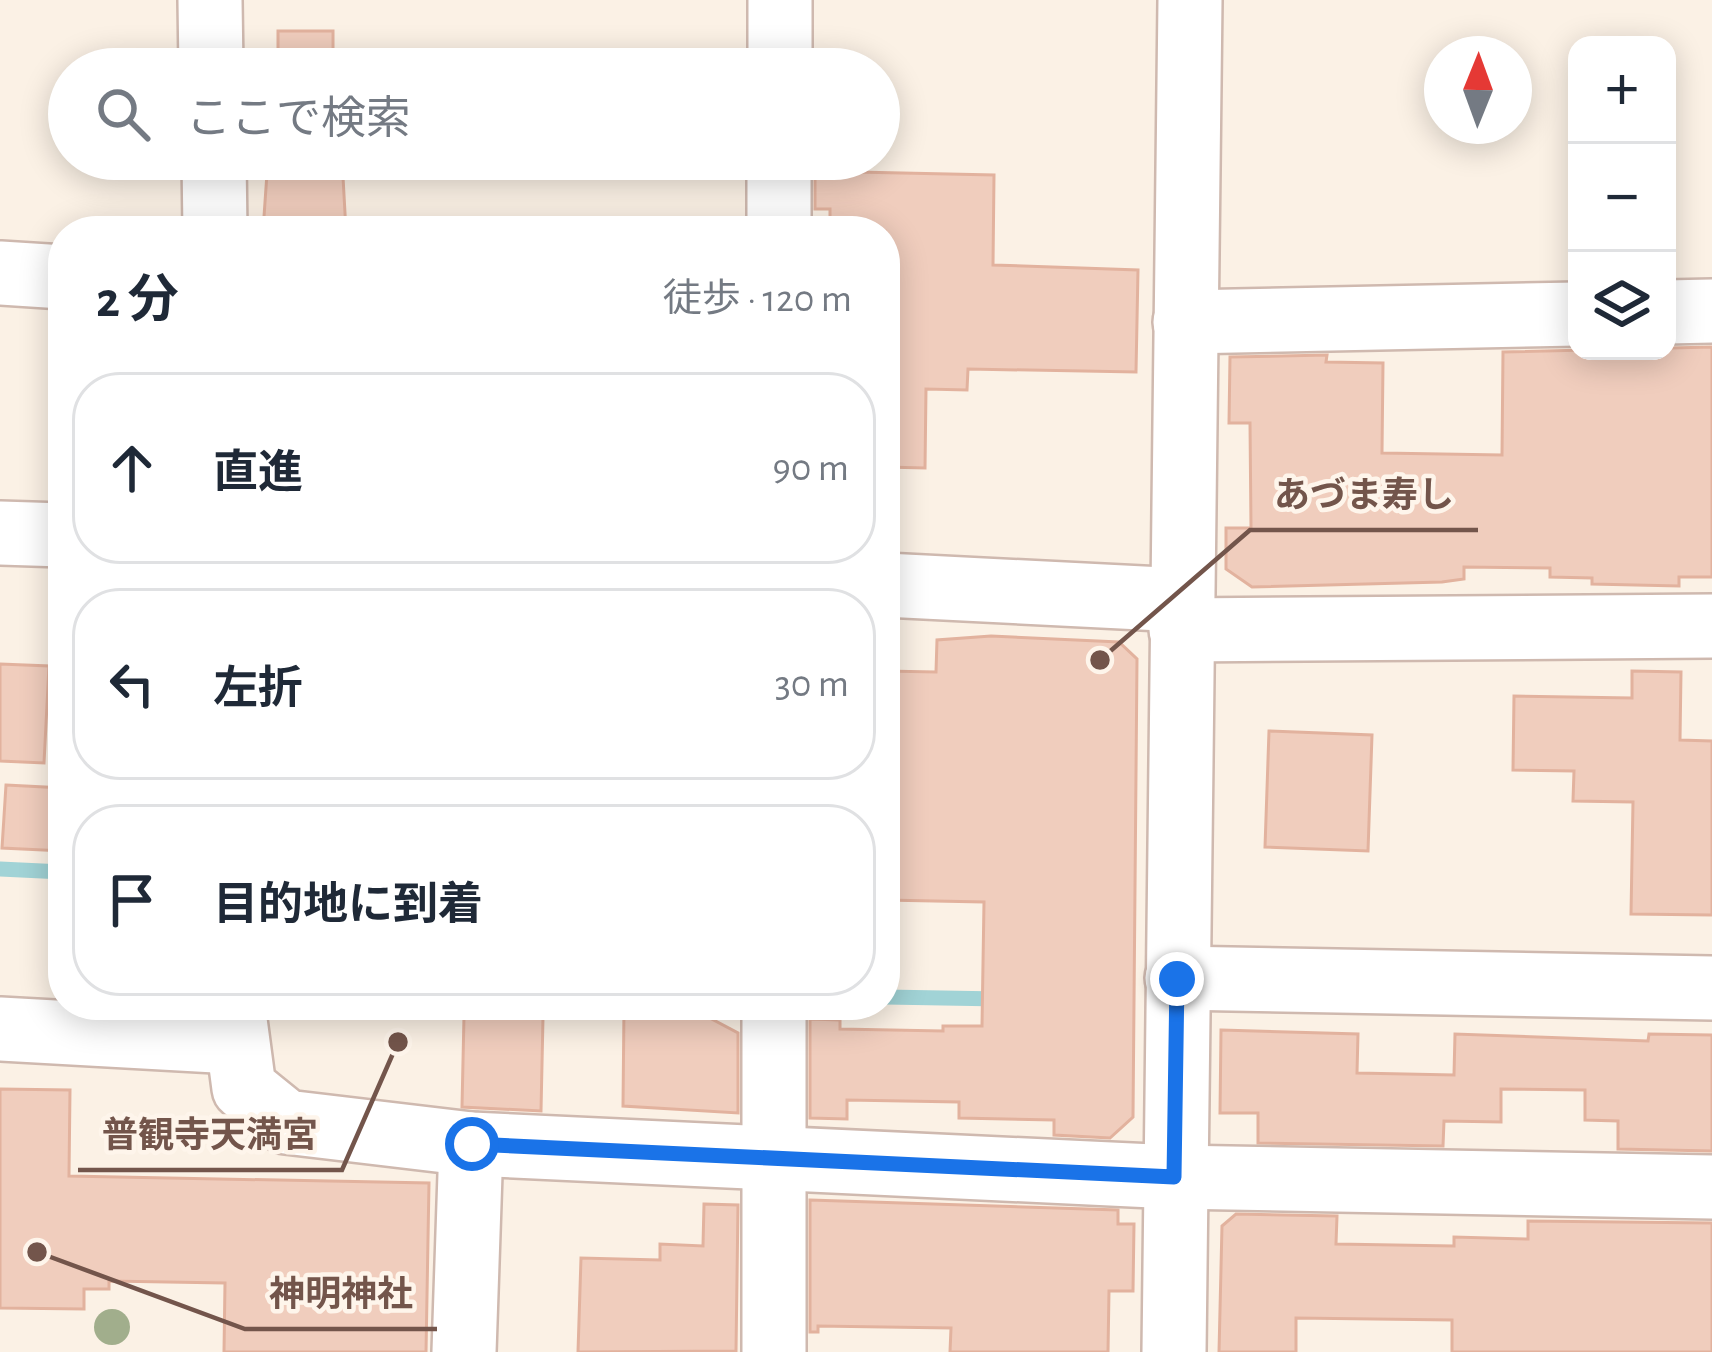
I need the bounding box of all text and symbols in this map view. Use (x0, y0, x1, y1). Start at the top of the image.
north arrow (1424, 36, 1532, 144)
map controls (1568, 36, 1676, 360)
button: + (1568, 36, 1676, 144)
search box (48, 48, 900, 180)
icon: search (90, 81, 156, 147)
text: ここで検索 (186, 97, 411, 142)
button: − (1568, 144, 1676, 252)
button: layers (1568, 252, 1676, 360)
text: 2 分 (96, 275, 179, 326)
text: 徒歩 · 120 m (663, 280, 852, 319)
icon: ahead (99, 435, 165, 501)
text: 90 m (772, 449, 849, 488)
text: 直進 (213, 451, 303, 496)
callout: あづま寿し (1250, 458, 1478, 530)
text: あづま寿し (1274, 476, 1454, 514)
icon: left (99, 651, 165, 717)
text: 30 m (775, 665, 849, 704)
text: 左折 (213, 667, 303, 712)
icon: arrive (99, 867, 165, 933)
text: 目的地に到着 (213, 883, 483, 928)
route end (1150, 952, 1204, 1006)
callout: 普観寺天満宮 (78, 1098, 342, 1170)
text: 普観寺天満宮 (102, 1116, 318, 1154)
route start (445, 1117, 499, 1171)
callout: 神明神社 (245, 1257, 437, 1329)
text: 神明神社 (269, 1275, 413, 1313)

